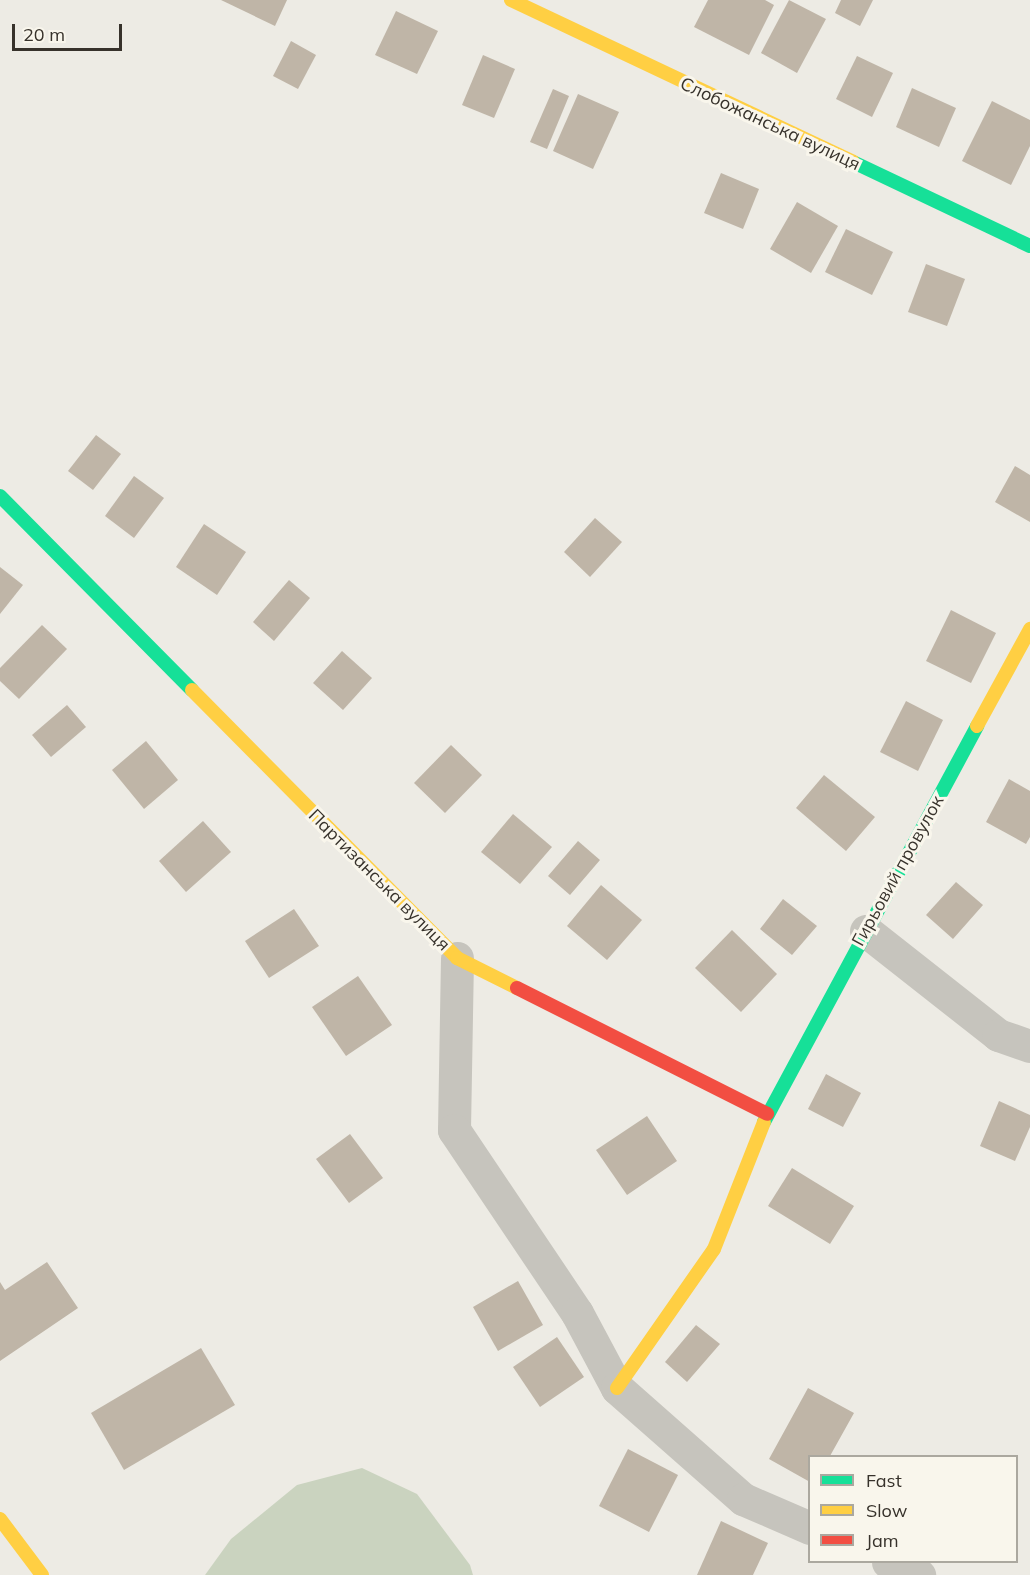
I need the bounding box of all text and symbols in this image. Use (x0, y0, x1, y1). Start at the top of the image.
scale bar (15, 12, 124, 50)
text: 20 m (23, 23, 65, 46)
street label: Слобожанська вулиця (676, 73, 864, 175)
street label: Гирьовий провулок (848, 792, 948, 950)
street label: Партизанська вулиця (304, 805, 454, 955)
legend (808, 1455, 1018, 1563)
text: Fast (866, 1469, 902, 1492)
text: Slow (866, 1499, 907, 1522)
text: Jam (866, 1529, 899, 1552)

